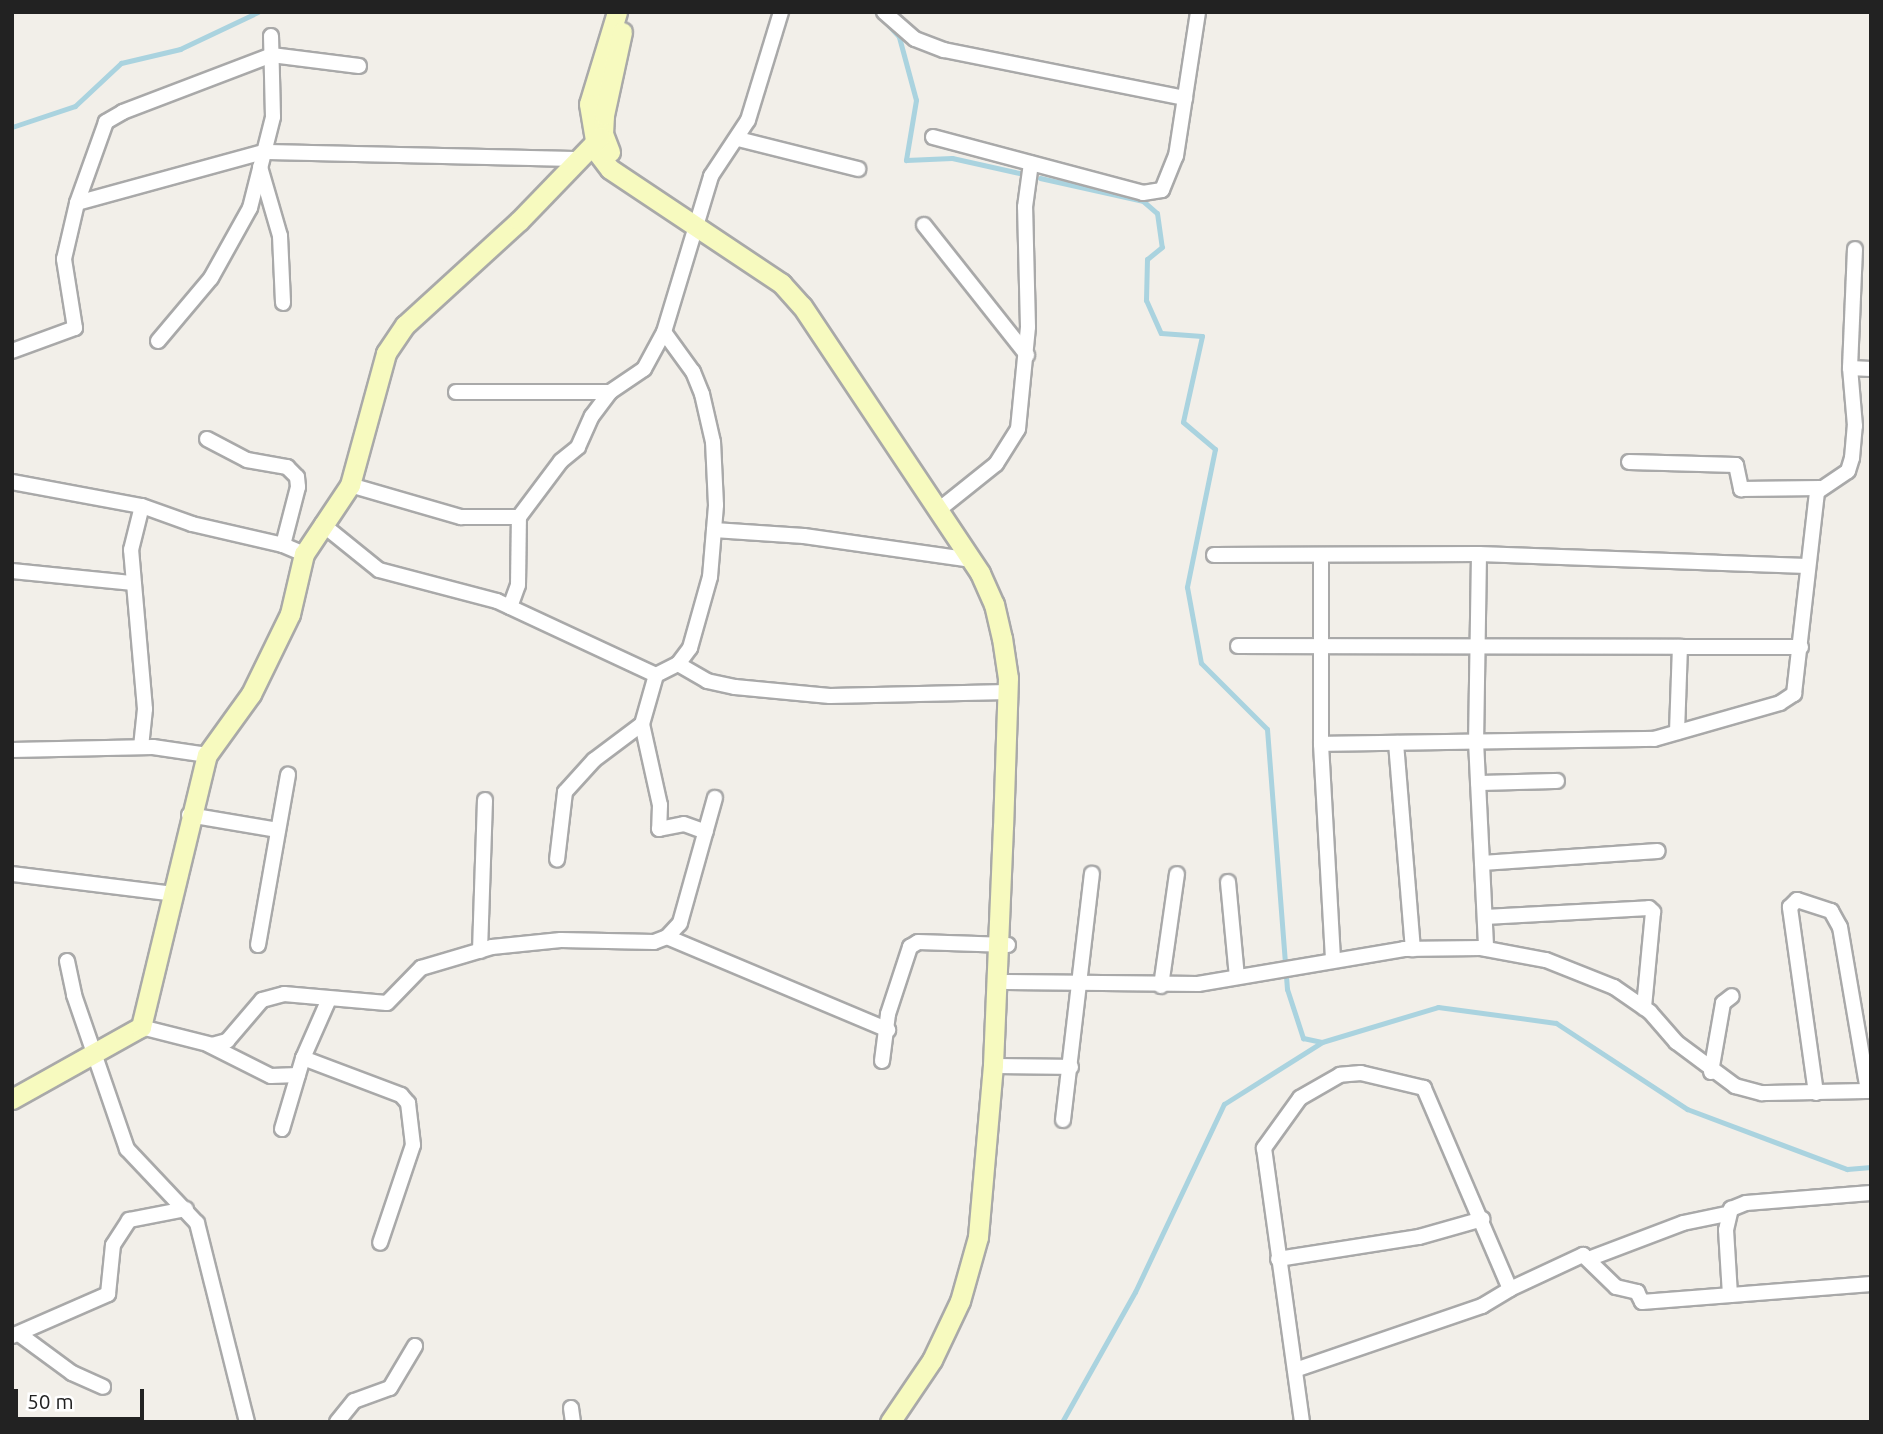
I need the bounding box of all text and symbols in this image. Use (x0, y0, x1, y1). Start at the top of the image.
scale bar (18, 1374, 147, 1418)
text: 50 m (27, 1389, 74, 1413)

